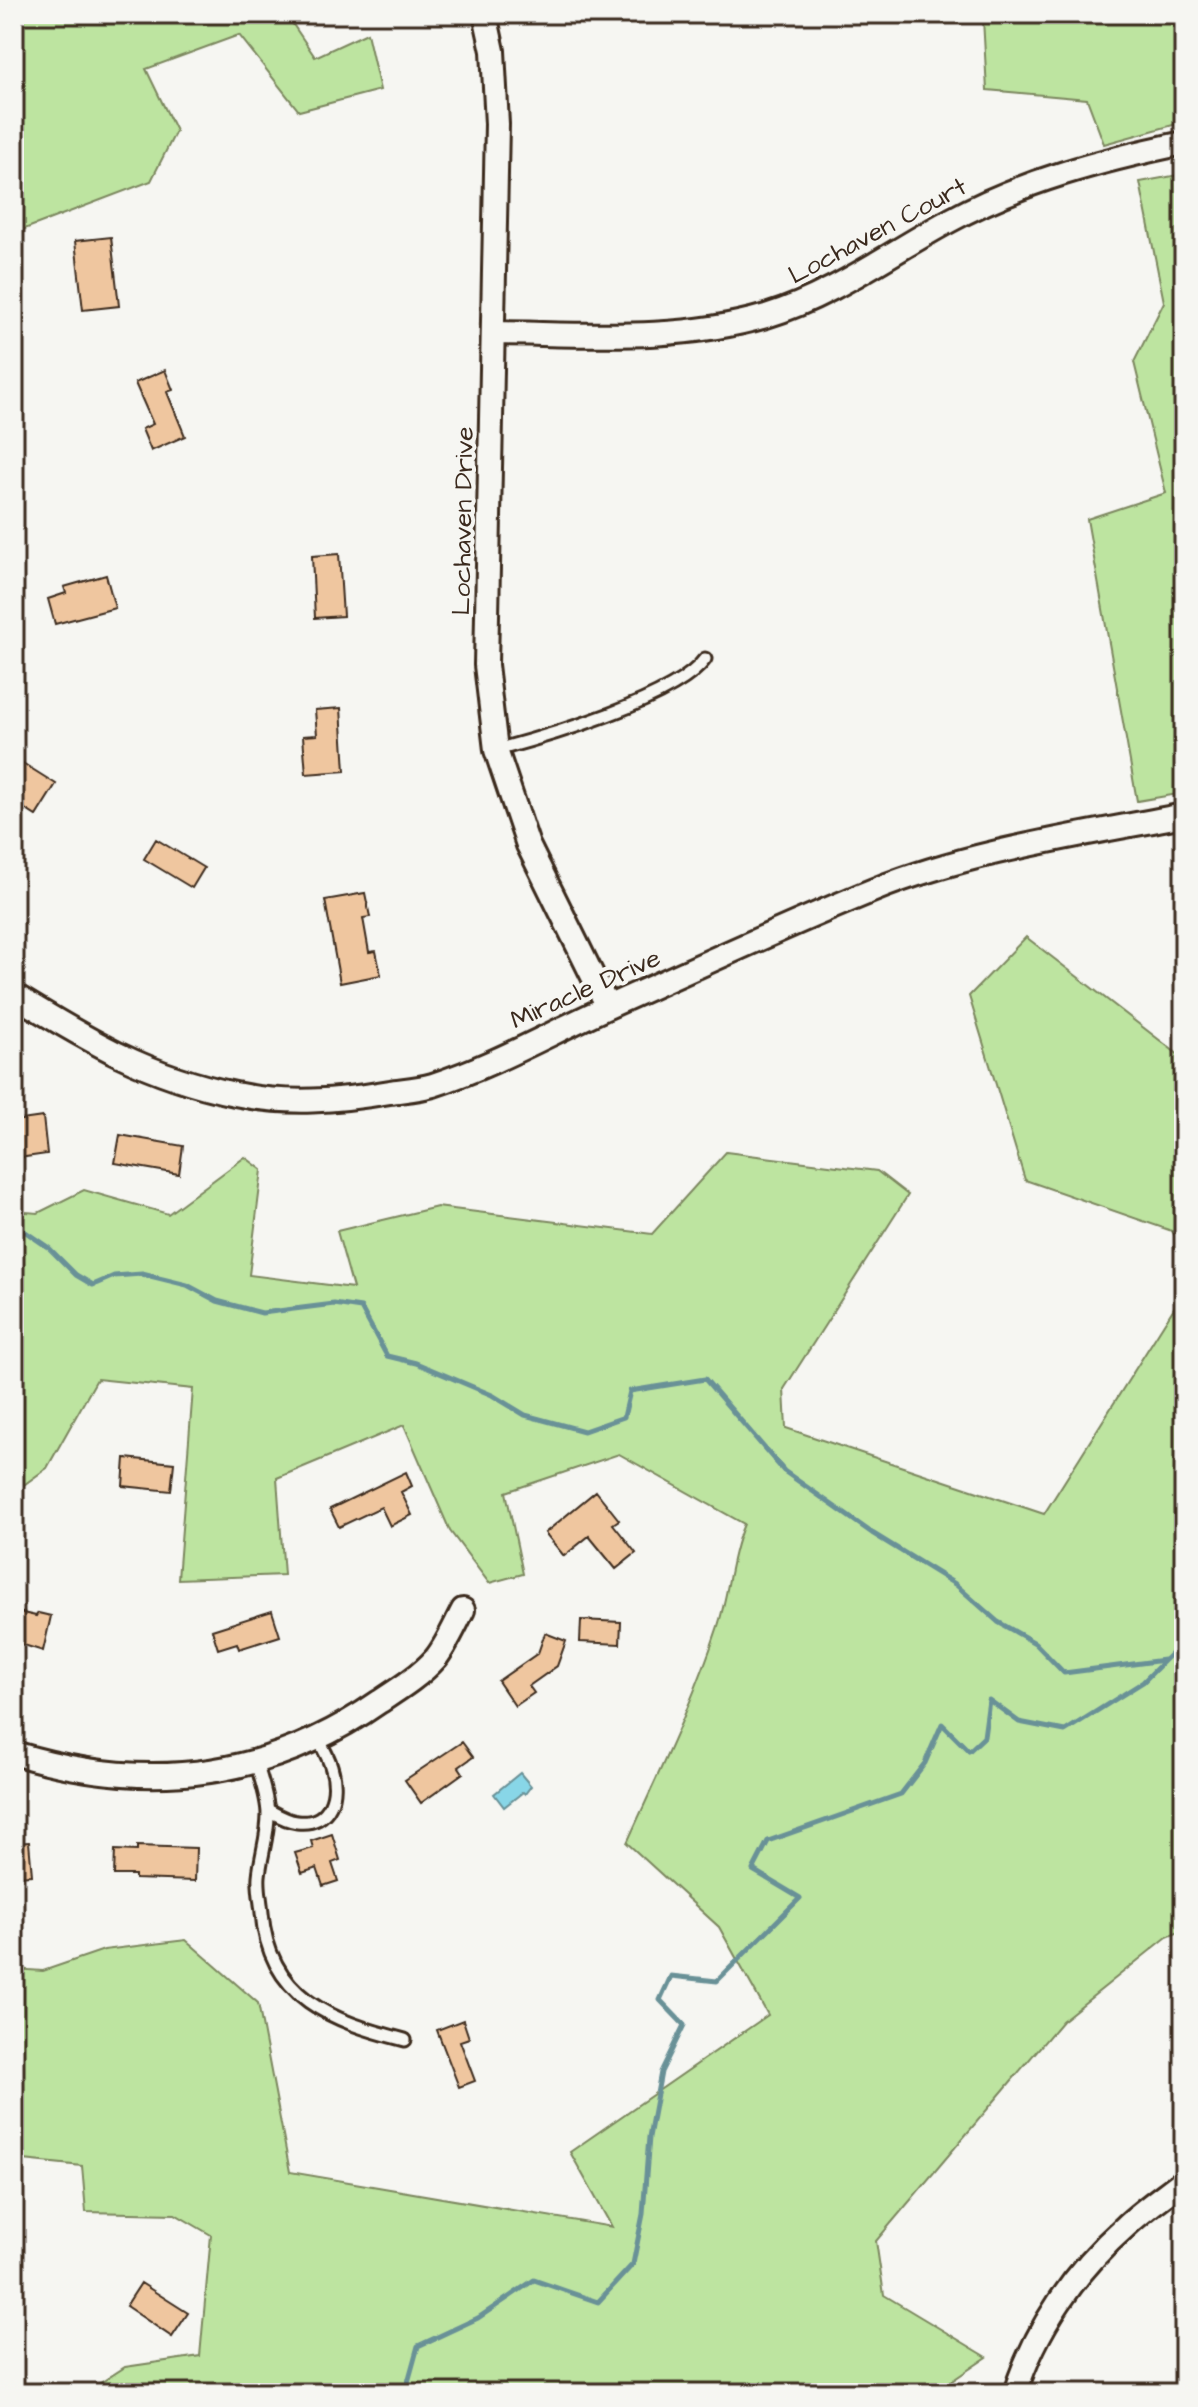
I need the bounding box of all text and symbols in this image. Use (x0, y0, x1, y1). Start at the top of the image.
street label: Lochaven Court (782, 168, 973, 293)
street label: Lochaven Drive (443, 426, 483, 616)
street label: Miracle Drive (505, 940, 666, 1038)

